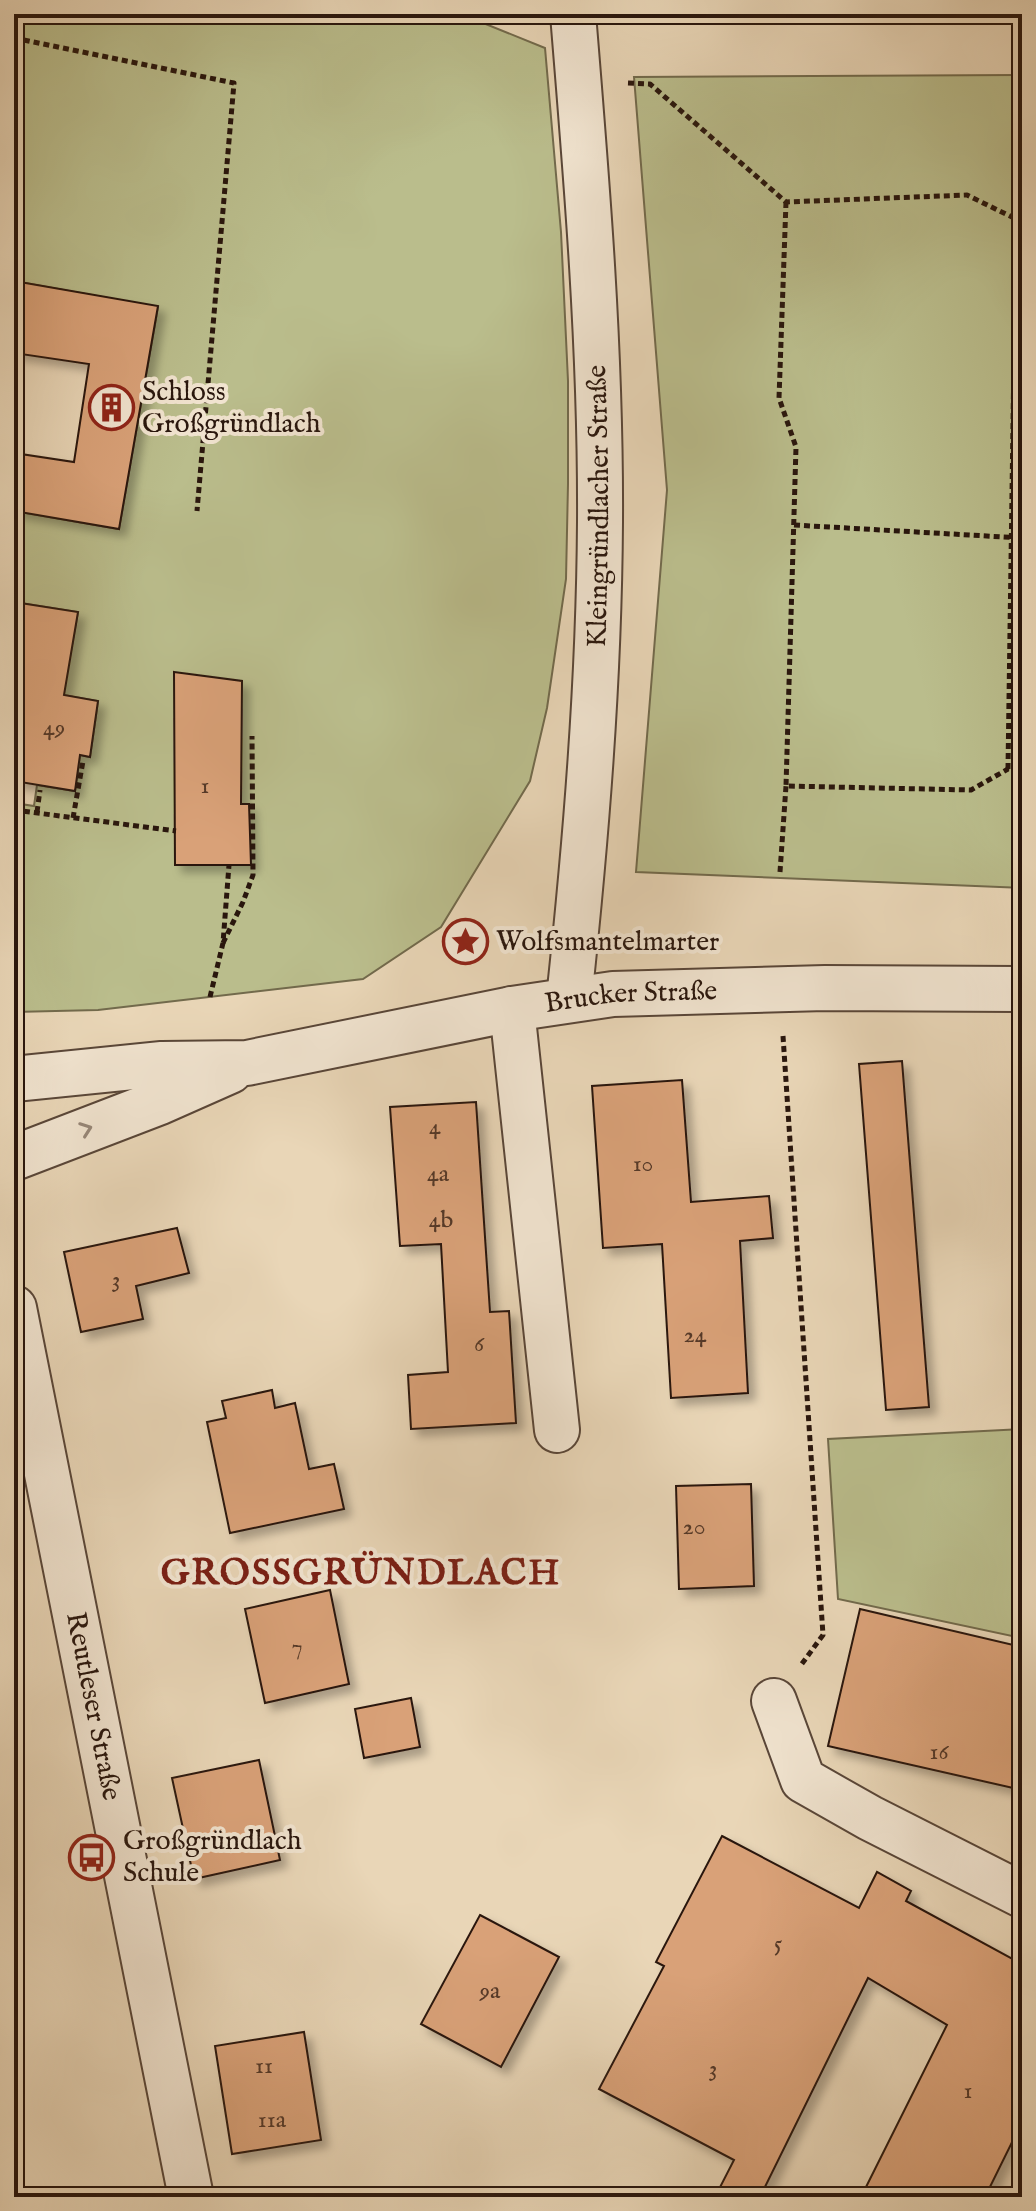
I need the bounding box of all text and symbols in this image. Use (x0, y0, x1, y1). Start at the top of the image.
street label: Kleingründlacher Straße (579, 364, 618, 648)
place label: Schloss Großgründlach (142, 375, 321, 442)
building icon: Schloss Großgründlach (87, 384, 135, 432)
house number: 49 (43, 713, 65, 744)
house number: 1 (201, 771, 209, 802)
place icon: Wolfsmantelmarter (441, 918, 489, 966)
place label: Wolfsmantelmarter (496, 925, 719, 960)
street label: Brucker Straße (542, 974, 718, 1021)
house number: 4 (429, 1112, 441, 1143)
one-way arrow (79, 1122, 93, 1139)
house number: 10 (633, 1149, 653, 1180)
house number: 4a (427, 1159, 450, 1190)
house number: 4b (429, 1205, 453, 1236)
house number: 3 (112, 1265, 120, 1296)
house number: 24 (683, 1320, 707, 1351)
house number: 6 (474, 1329, 485, 1360)
house number: 20 (682, 1512, 706, 1543)
district label: GROSSGRÜNDLACH (161, 1550, 561, 1597)
street label: Reutleser Straße (57, 1609, 129, 1804)
house number: 7 (291, 1632, 303, 1663)
house number: 16 (929, 1737, 949, 1768)
place label: Großgründlach Schule (123, 1824, 302, 1891)
bus stop icon: Großgründlach Schule (68, 1833, 116, 1881)
house number: 5 (774, 1929, 783, 1960)
house number: 9a (479, 1976, 501, 2007)
house number: 11 (255, 2051, 273, 2082)
house number: 3 (709, 2054, 717, 2085)
house number: 1 (964, 2076, 972, 2107)
house number: 11a (258, 2105, 287, 2136)

